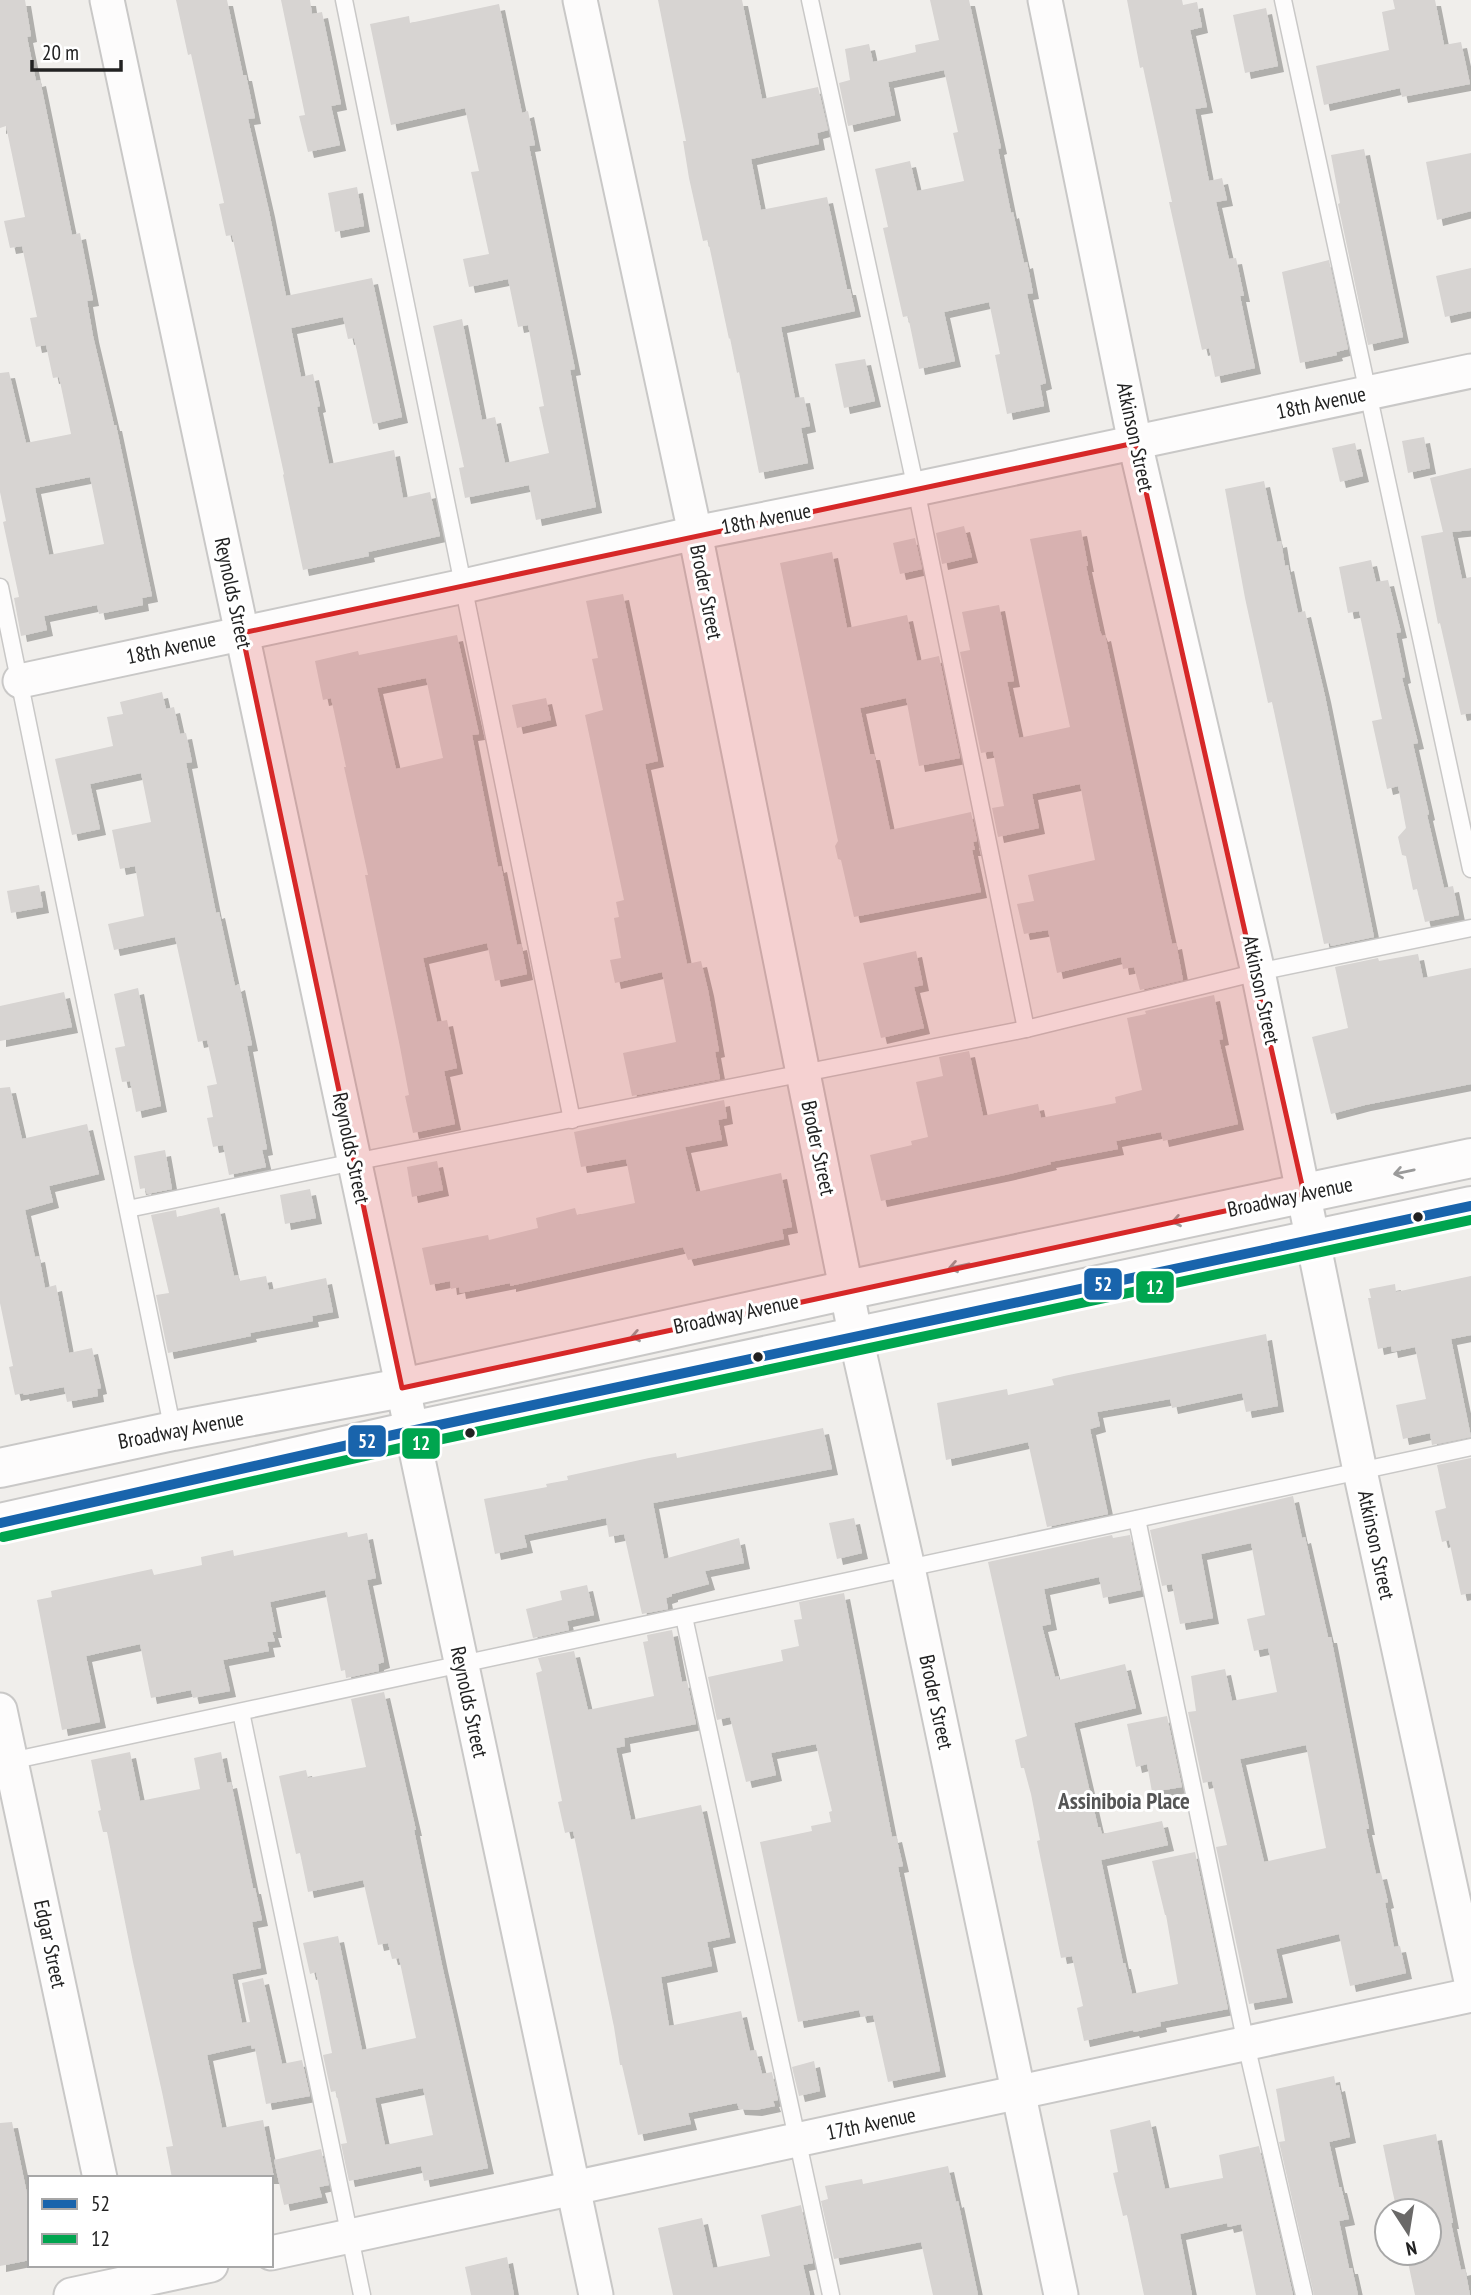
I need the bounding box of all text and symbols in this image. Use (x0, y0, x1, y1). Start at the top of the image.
scale bar (32, 28, 121, 72)
text: 20 m (42, 39, 79, 66)
street label: Atkinson Street (1111, 380, 1160, 494)
street label: 18th Avenue (1274, 380, 1368, 425)
street label: 18th Avenue (719, 497, 813, 540)
street label: Reynolds Street (209, 535, 258, 651)
street label: Broder Street (684, 542, 729, 642)
street label: 18th Avenue (124, 625, 218, 670)
street label: Atkinson Street (1237, 933, 1286, 1047)
street label: Reynolds Street (327, 1090, 376, 1206)
street label: Broder Street (795, 1098, 842, 1198)
one-way arrow (1393, 1166, 1416, 1179)
street label: Broadway Avenue (1225, 1170, 1355, 1223)
unlabelled marker (1411, 1210, 1425, 1224)
one-way arrow (1171, 1213, 1194, 1227)
one-way arrow (948, 1260, 971, 1274)
line badge: 52 (1083, 1267, 1123, 1301)
line badge: 12 (1135, 1270, 1175, 1304)
text: 52 (1094, 1272, 1112, 1296)
text: 12 (1146, 1275, 1164, 1299)
street label: Broadway Avenue (671, 1287, 801, 1340)
one-way arrow (630, 1329, 653, 1343)
unlabelled marker (751, 1350, 765, 1364)
street label: Broadway Avenue (116, 1404, 246, 1455)
line badge: 52 (347, 1424, 387, 1458)
unlabelled marker (463, 1426, 477, 1440)
line badge: 12 (401, 1427, 441, 1460)
text: 52 (358, 1429, 376, 1453)
text: 12 (412, 1431, 430, 1455)
street label: Atkinson Street (1352, 1488, 1401, 1602)
street label: Reynolds Street (445, 1644, 494, 1760)
street label: Broder Street (913, 1652, 960, 1752)
district label: Assiniboia Place (1057, 1786, 1190, 1815)
street label: Edgar Street (28, 1897, 73, 1991)
street label: 17th Avenue (824, 2101, 918, 2146)
legend (28, 2176, 273, 2267)
text: 52 (91, 2190, 110, 2217)
north arrow (1373, 2197, 1443, 2267)
text: 12 (91, 2225, 110, 2252)
text: N (1404, 2236, 1419, 2261)

